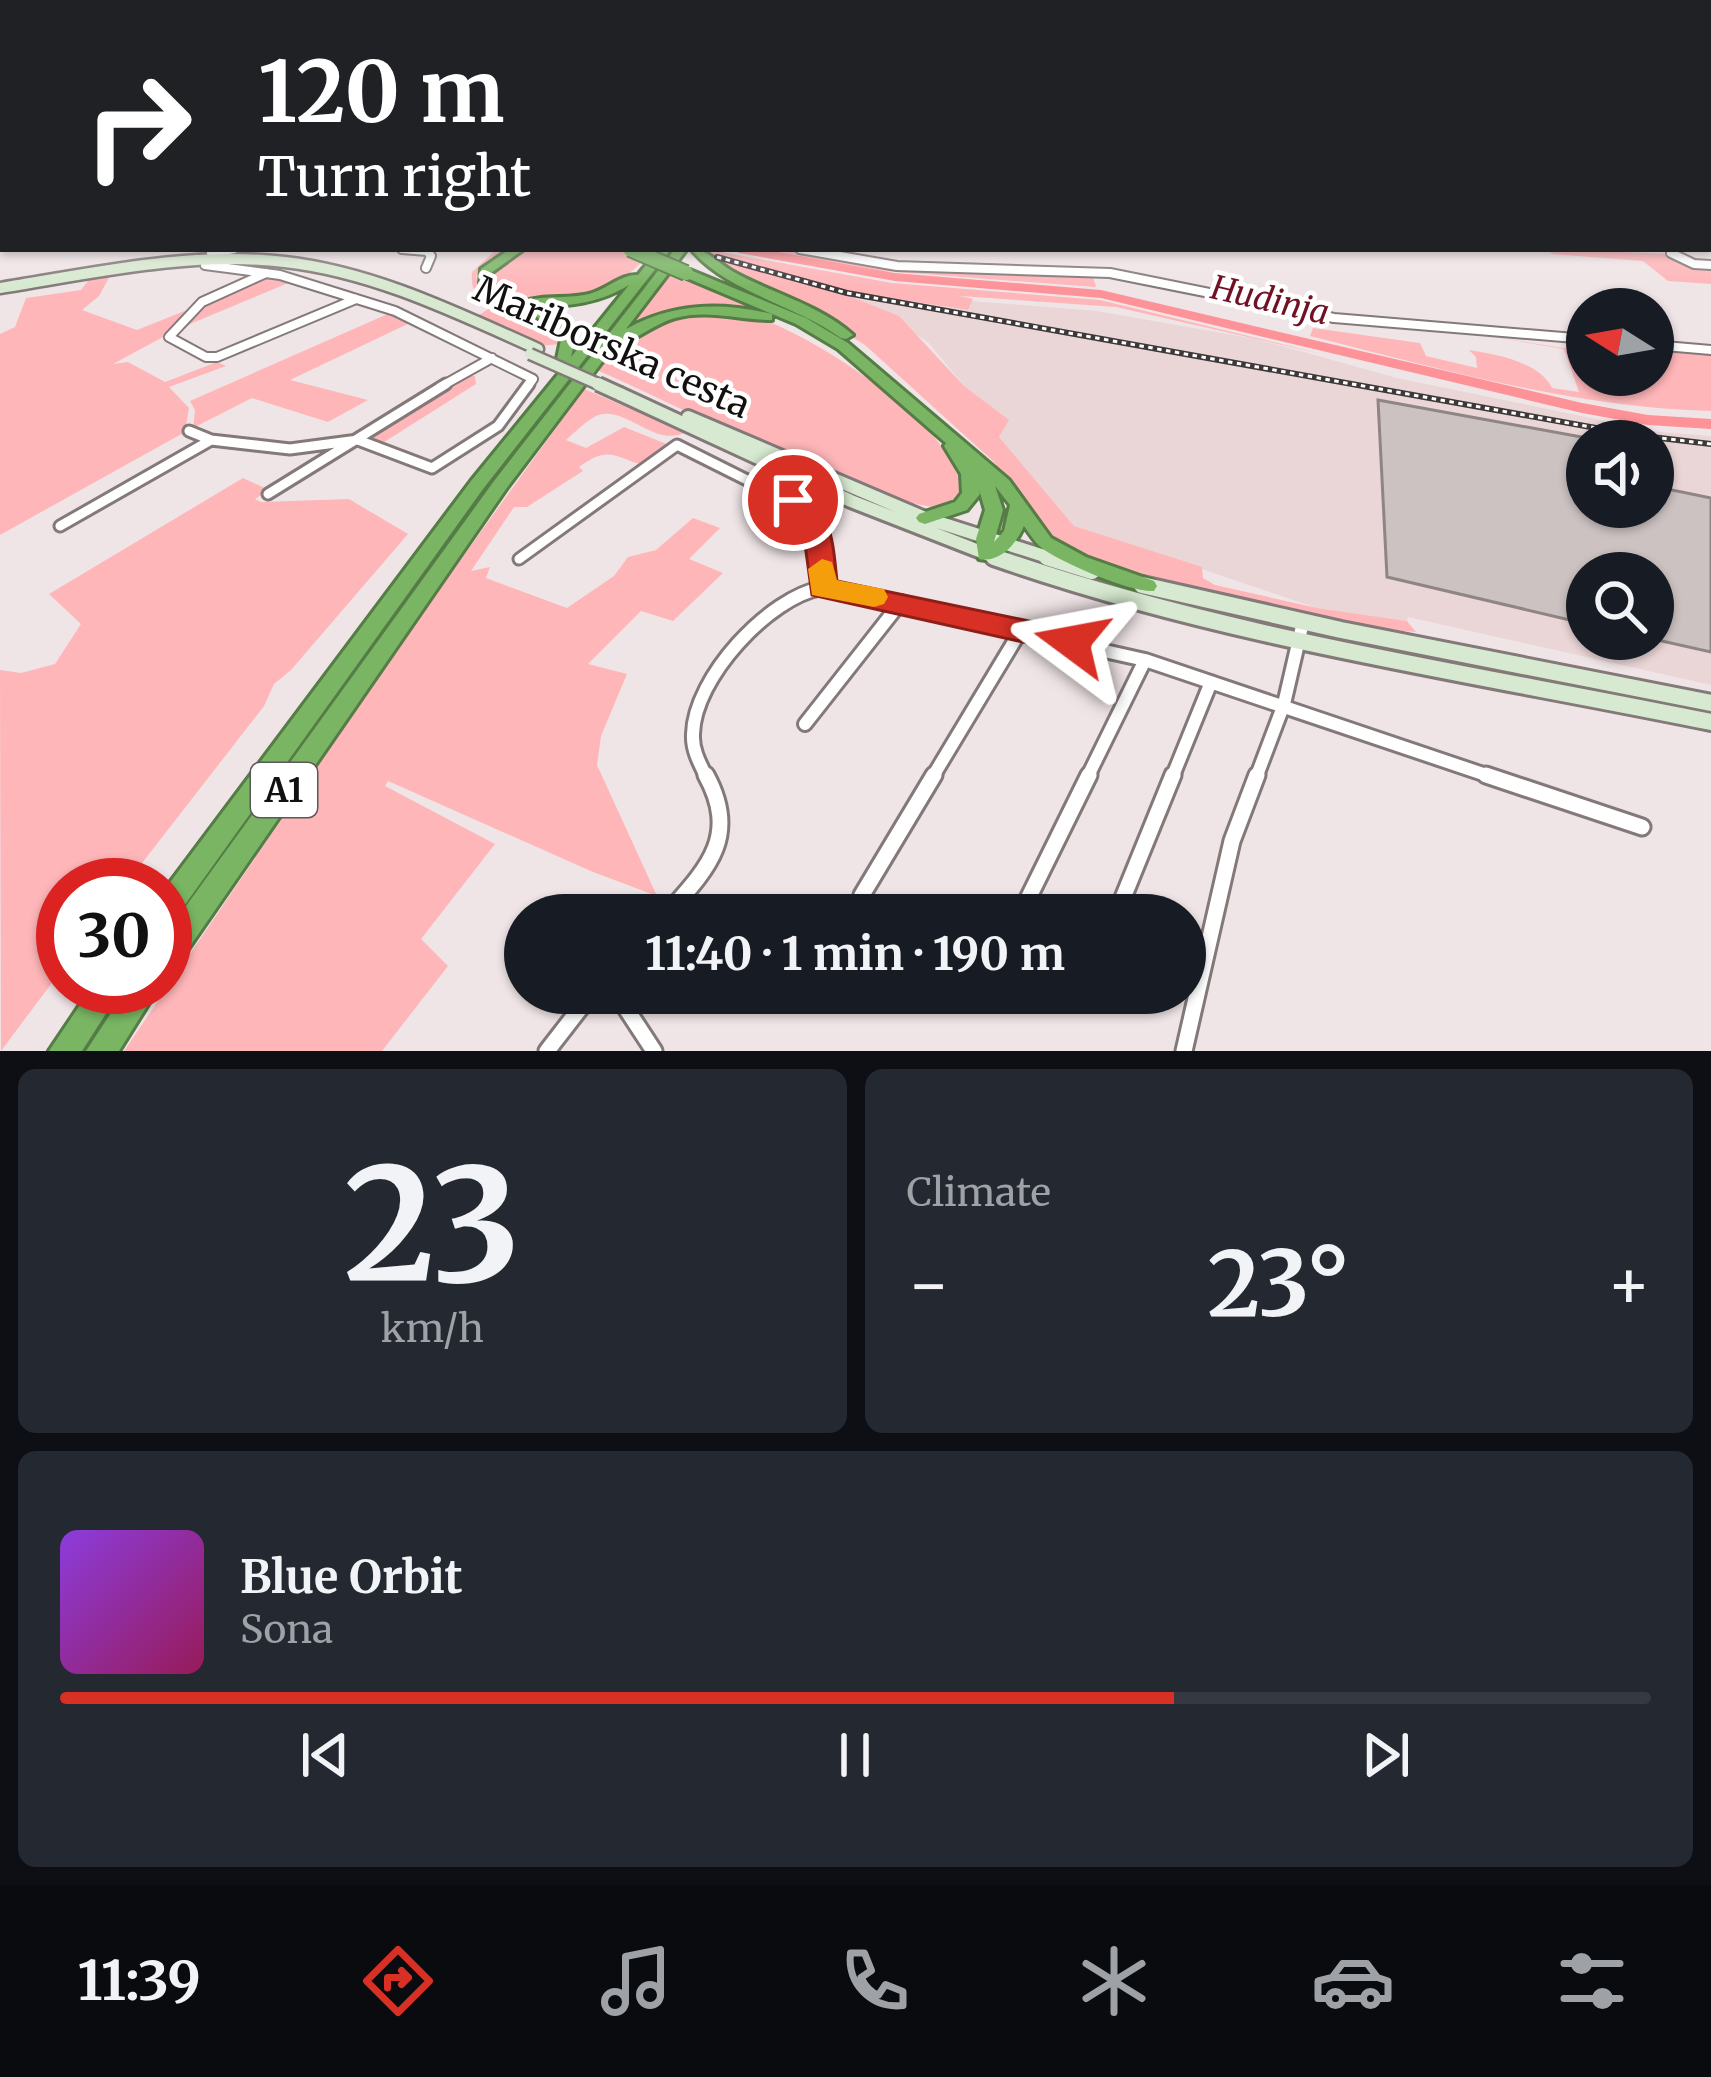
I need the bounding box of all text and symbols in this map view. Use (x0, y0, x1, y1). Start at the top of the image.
text: 120 m (258, 39, 505, 145)
icon: right (60, 48, 216, 204)
text: Turn right (258, 143, 531, 211)
street label: Mariborska cesta (467, 266, 757, 428)
water label: Hudinja (1206, 266, 1333, 333)
north arrow (1566, 288, 1674, 396)
map controls (1566, 288, 1674, 660)
button: sound (1566, 420, 1674, 528)
pin (742, 449, 844, 551)
icon: arrive (760, 467, 826, 533)
button: search (1566, 552, 1674, 660)
position arrow (1009, 579, 1135, 705)
road number: A1 (251, 763, 317, 817)
speed limit sign: 30 (36, 858, 192, 1014)
text: 11:40 · 1 min · 190 m (645, 926, 1065, 982)
text: 23 (344, 1127, 521, 1324)
text: Climate (907, 1168, 1051, 1217)
text: 23° (1207, 1227, 1350, 1341)
text: − (907, 1243, 951, 1326)
text: + (1607, 1243, 1651, 1326)
text: km/h (381, 1304, 484, 1353)
text: Blue Orbit (240, 1549, 463, 1605)
text: Sona (240, 1605, 333, 1654)
icon: previous (292, 1722, 358, 1788)
icon: pause (822, 1722, 888, 1788)
icon: next (1353, 1722, 1419, 1788)
icon: directions (356, 1939, 440, 2023)
icon: music (594, 1939, 678, 2023)
icon: phone (833, 1939, 917, 2023)
icon: climate (1072, 1939, 1156, 2023)
icon: car (1311, 1939, 1395, 2023)
icon: filters (1550, 1939, 1634, 2023)
text: 11:39 (77, 1947, 201, 2015)

